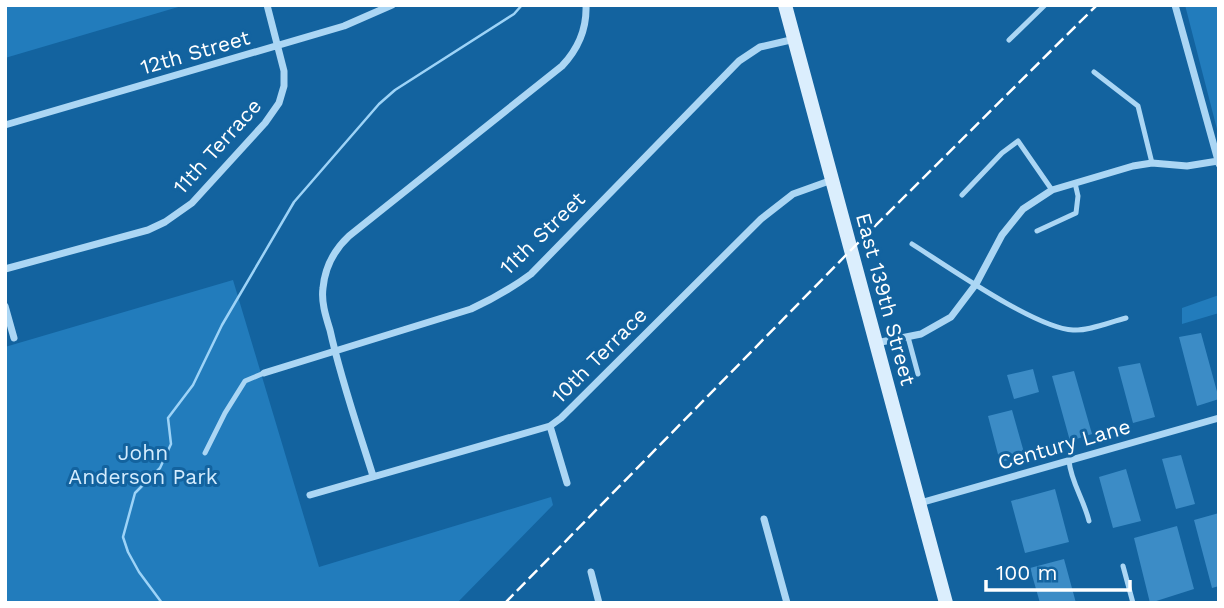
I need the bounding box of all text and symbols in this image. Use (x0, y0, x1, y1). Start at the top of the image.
street label: 12th Street (137, 24, 253, 80)
street label: 11th Terrace (168, 93, 266, 199)
street label: 11th Street (494, 186, 590, 280)
street label: East 139th Street (851, 210, 921, 388)
street label: 10th Terrace (546, 302, 652, 408)
street label: Century Lane (995, 413, 1133, 475)
park label: John Anderson Park (68, 440, 218, 489)
scale bar (986, 548, 1130, 592)
text: 100 m (996, 560, 1058, 585)

